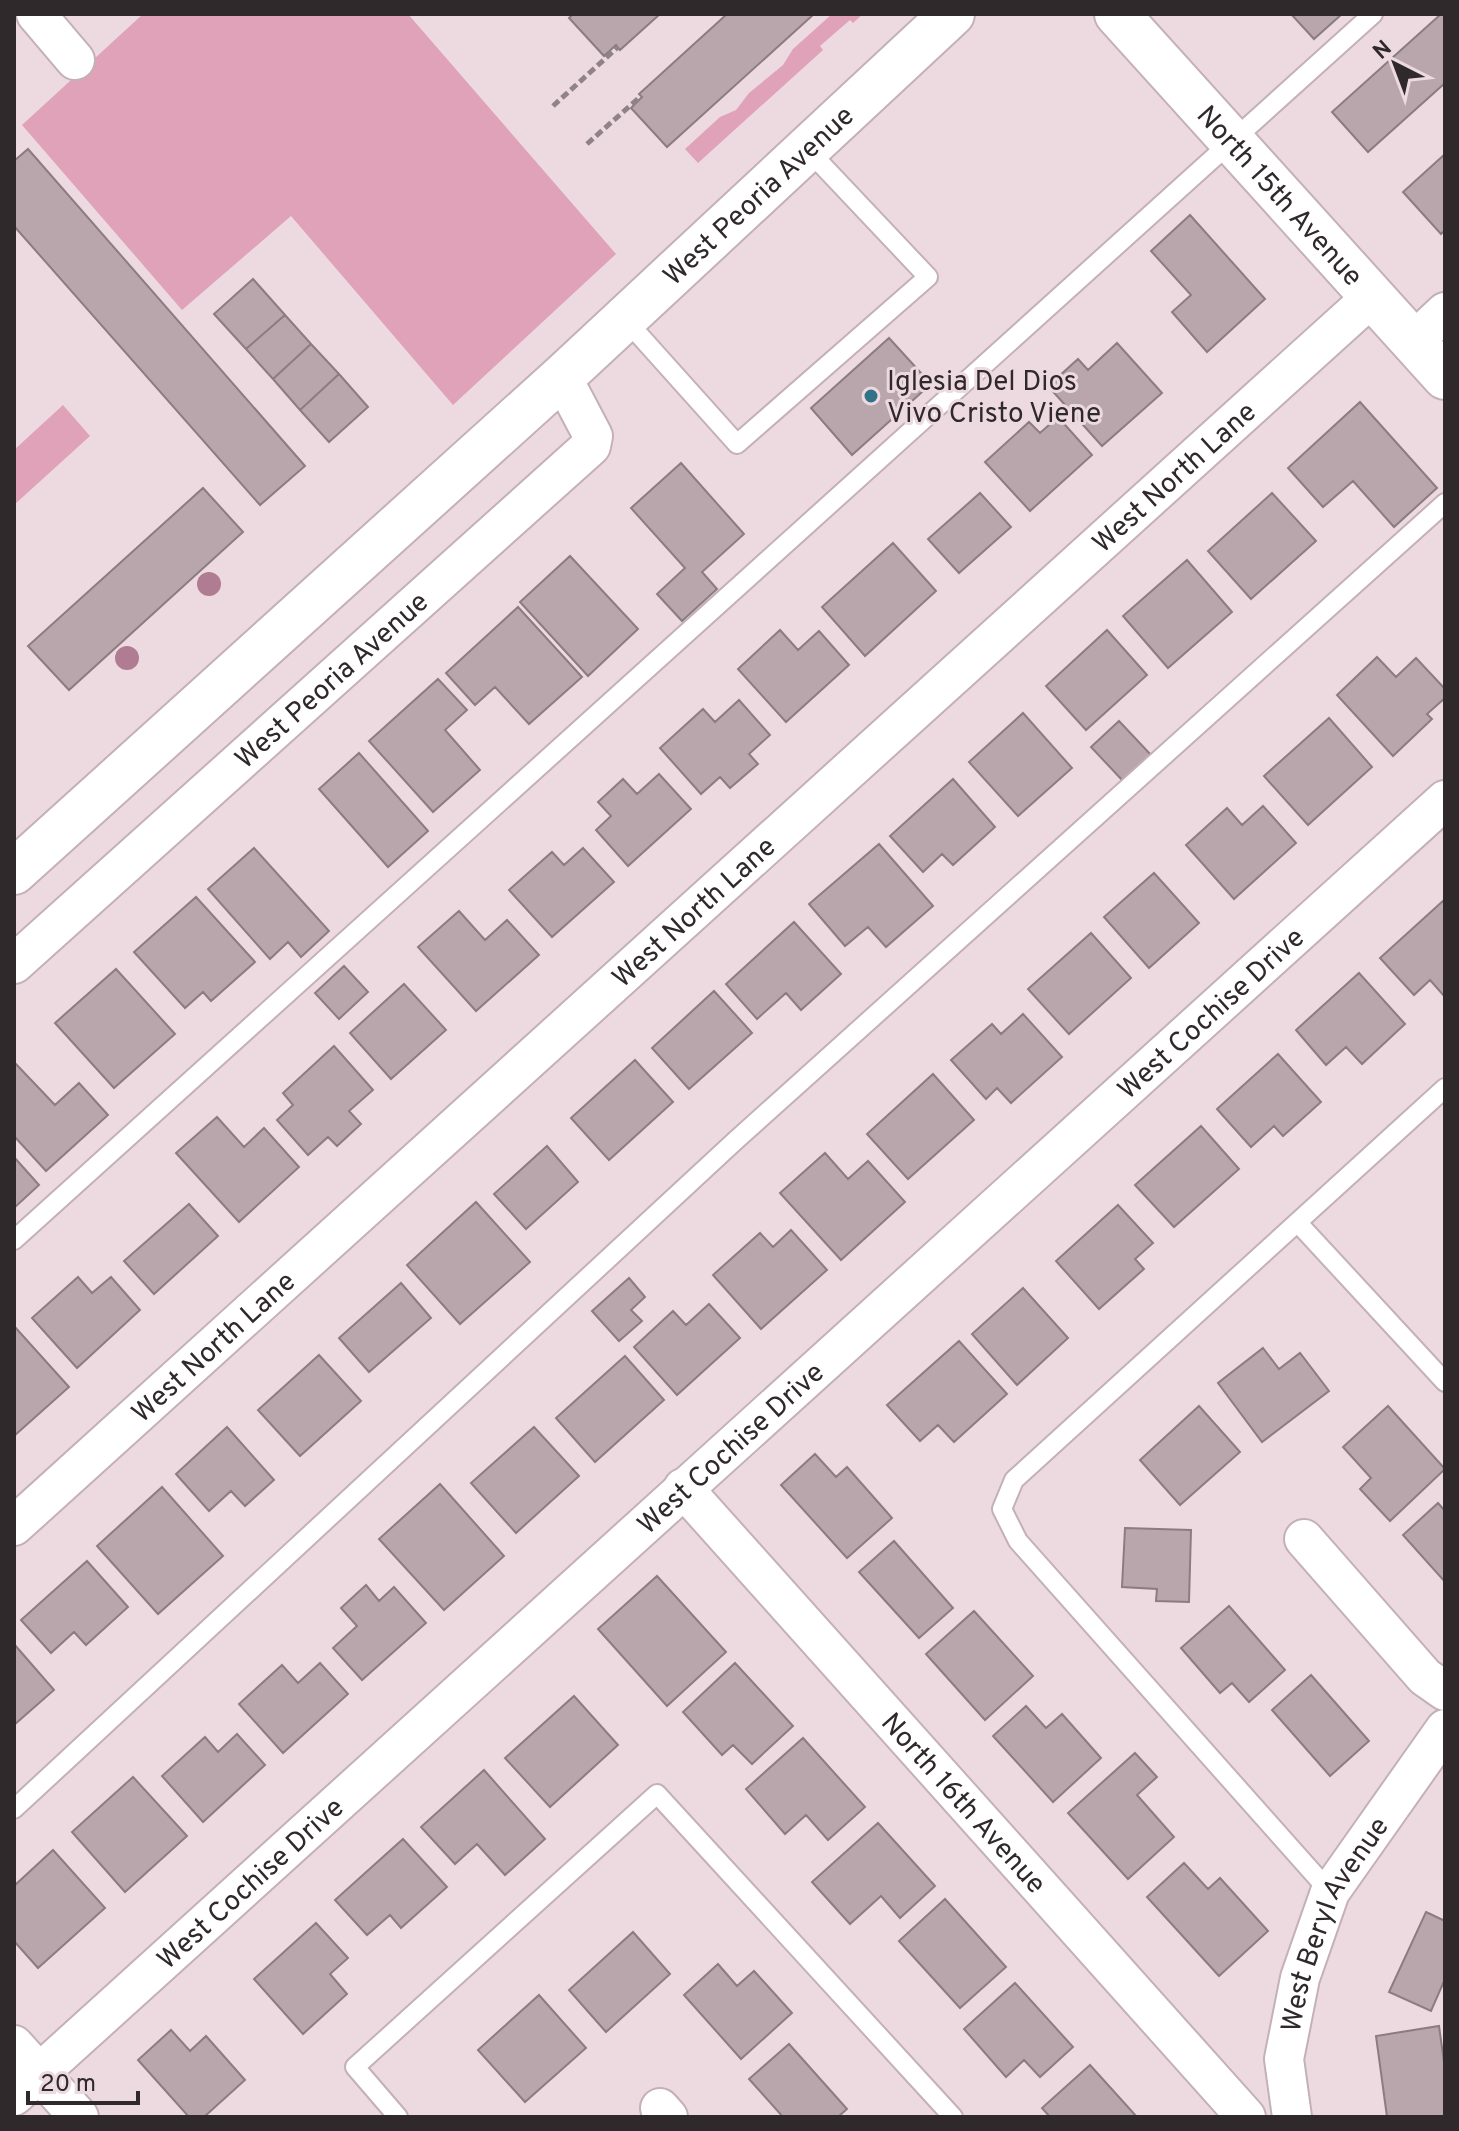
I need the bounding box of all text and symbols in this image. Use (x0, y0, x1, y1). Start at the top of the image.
north arrow (1355, 24, 1435, 104)
text: N (1368, 36, 1398, 66)
street label: West Peoria Avenue (657, 99, 863, 295)
street label: North 15th Avenue (1187, 99, 1369, 295)
place label: Iglesia Del Dios Vivo Cristo Viene (887, 365, 1101, 433)
marker: Iglesia Del Dios Vivo Cristo Viene (862, 387, 880, 405)
street label: West North Lane (1086, 395, 1265, 562)
street label: West Peoria Avenue (229, 585, 437, 778)
street label: West North Lane (606, 830, 785, 997)
street label: West Cochise Drive (1111, 921, 1313, 1109)
street label: West North Lane (125, 1265, 304, 1432)
street label: West Cochise Drive (631, 1356, 833, 1544)
street label: North 16th Avenue (872, 1706, 1053, 1903)
street label: West Cochise Drive (151, 1791, 353, 1979)
street label: West Beryl Avenue (1275, 1811, 1398, 2035)
scale bar (28, 2055, 138, 2105)
text: 20 m (40, 2070, 96, 2100)

